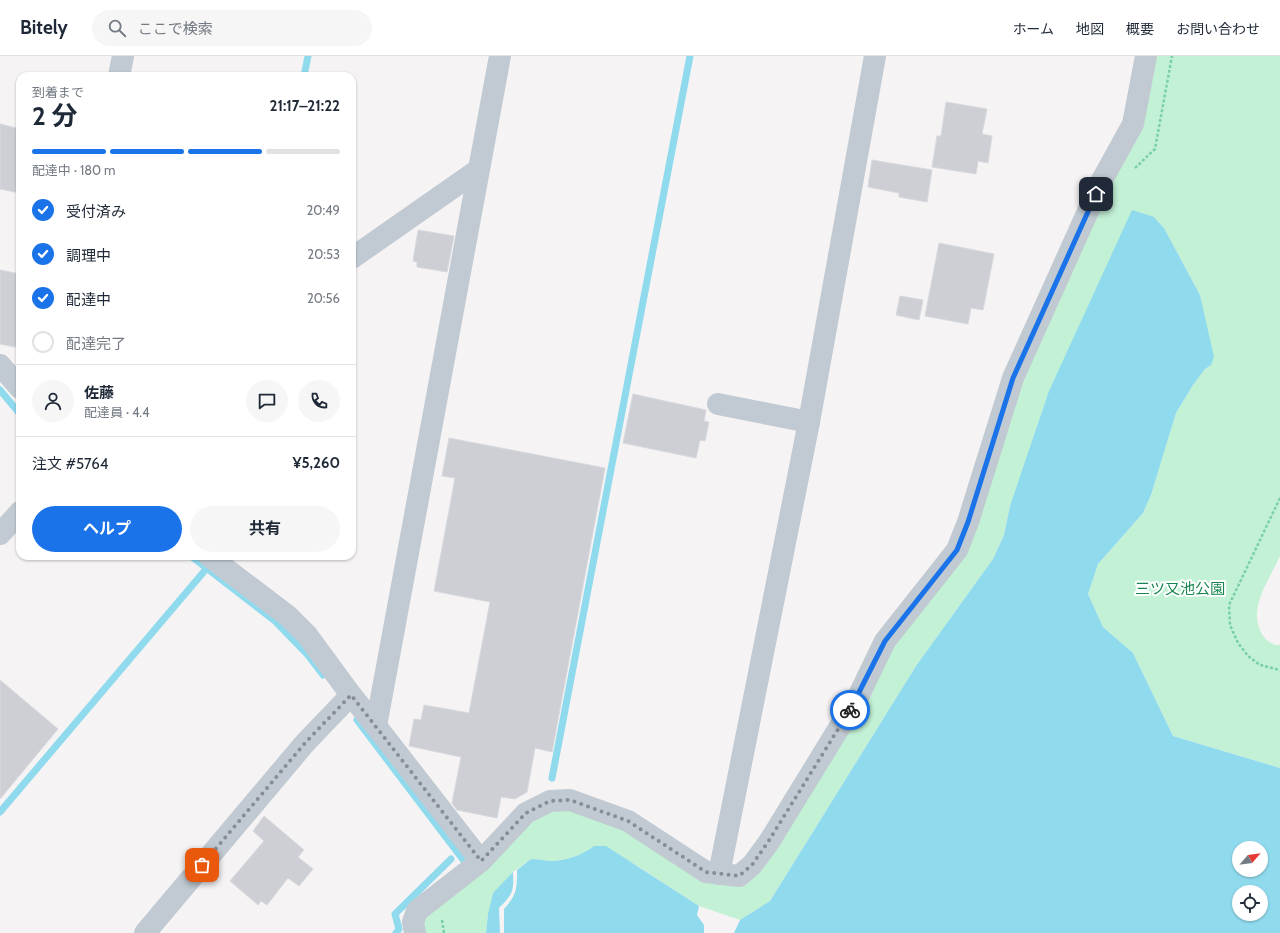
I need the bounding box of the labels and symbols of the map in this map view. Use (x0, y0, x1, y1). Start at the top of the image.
pin (1079, 177, 1113, 211)
park label: 三ツ又池公園 (1135, 580, 1225, 598)
courier (830, 690, 870, 730)
north arrow (1232, 841, 1268, 877)
pin (185, 848, 219, 882)

